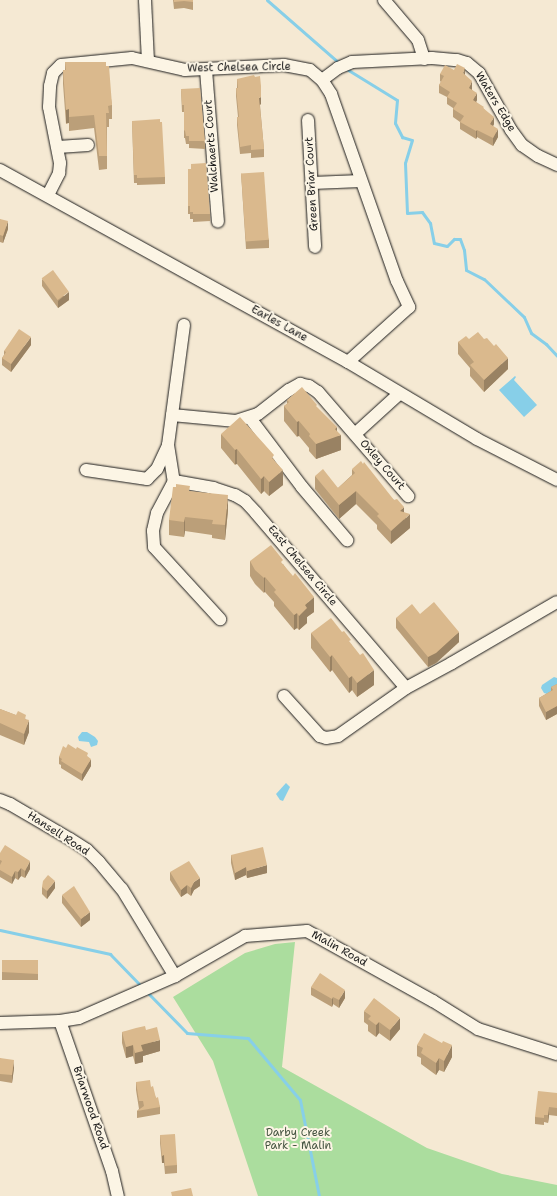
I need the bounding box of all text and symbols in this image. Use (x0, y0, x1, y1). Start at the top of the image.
street label: West Chelsea Circle (187, 60, 291, 76)
street label: Waters Edge (472, 70, 518, 134)
street label: Walchaerts Court (202, 99, 222, 193)
street label: Green Briar Court (303, 136, 321, 232)
street label: Earles Lane (249, 303, 309, 345)
street label: Oxley Court (357, 437, 407, 493)
street label: East Chelsea Circle (264, 523, 340, 609)
street label: Hansell Road (25, 809, 91, 859)
street label: Malin Road (309, 928, 369, 970)
street label: Briarwood Road (70, 1065, 110, 1151)
park label: Darby Creek Park - Malin (265, 1127, 331, 1153)

